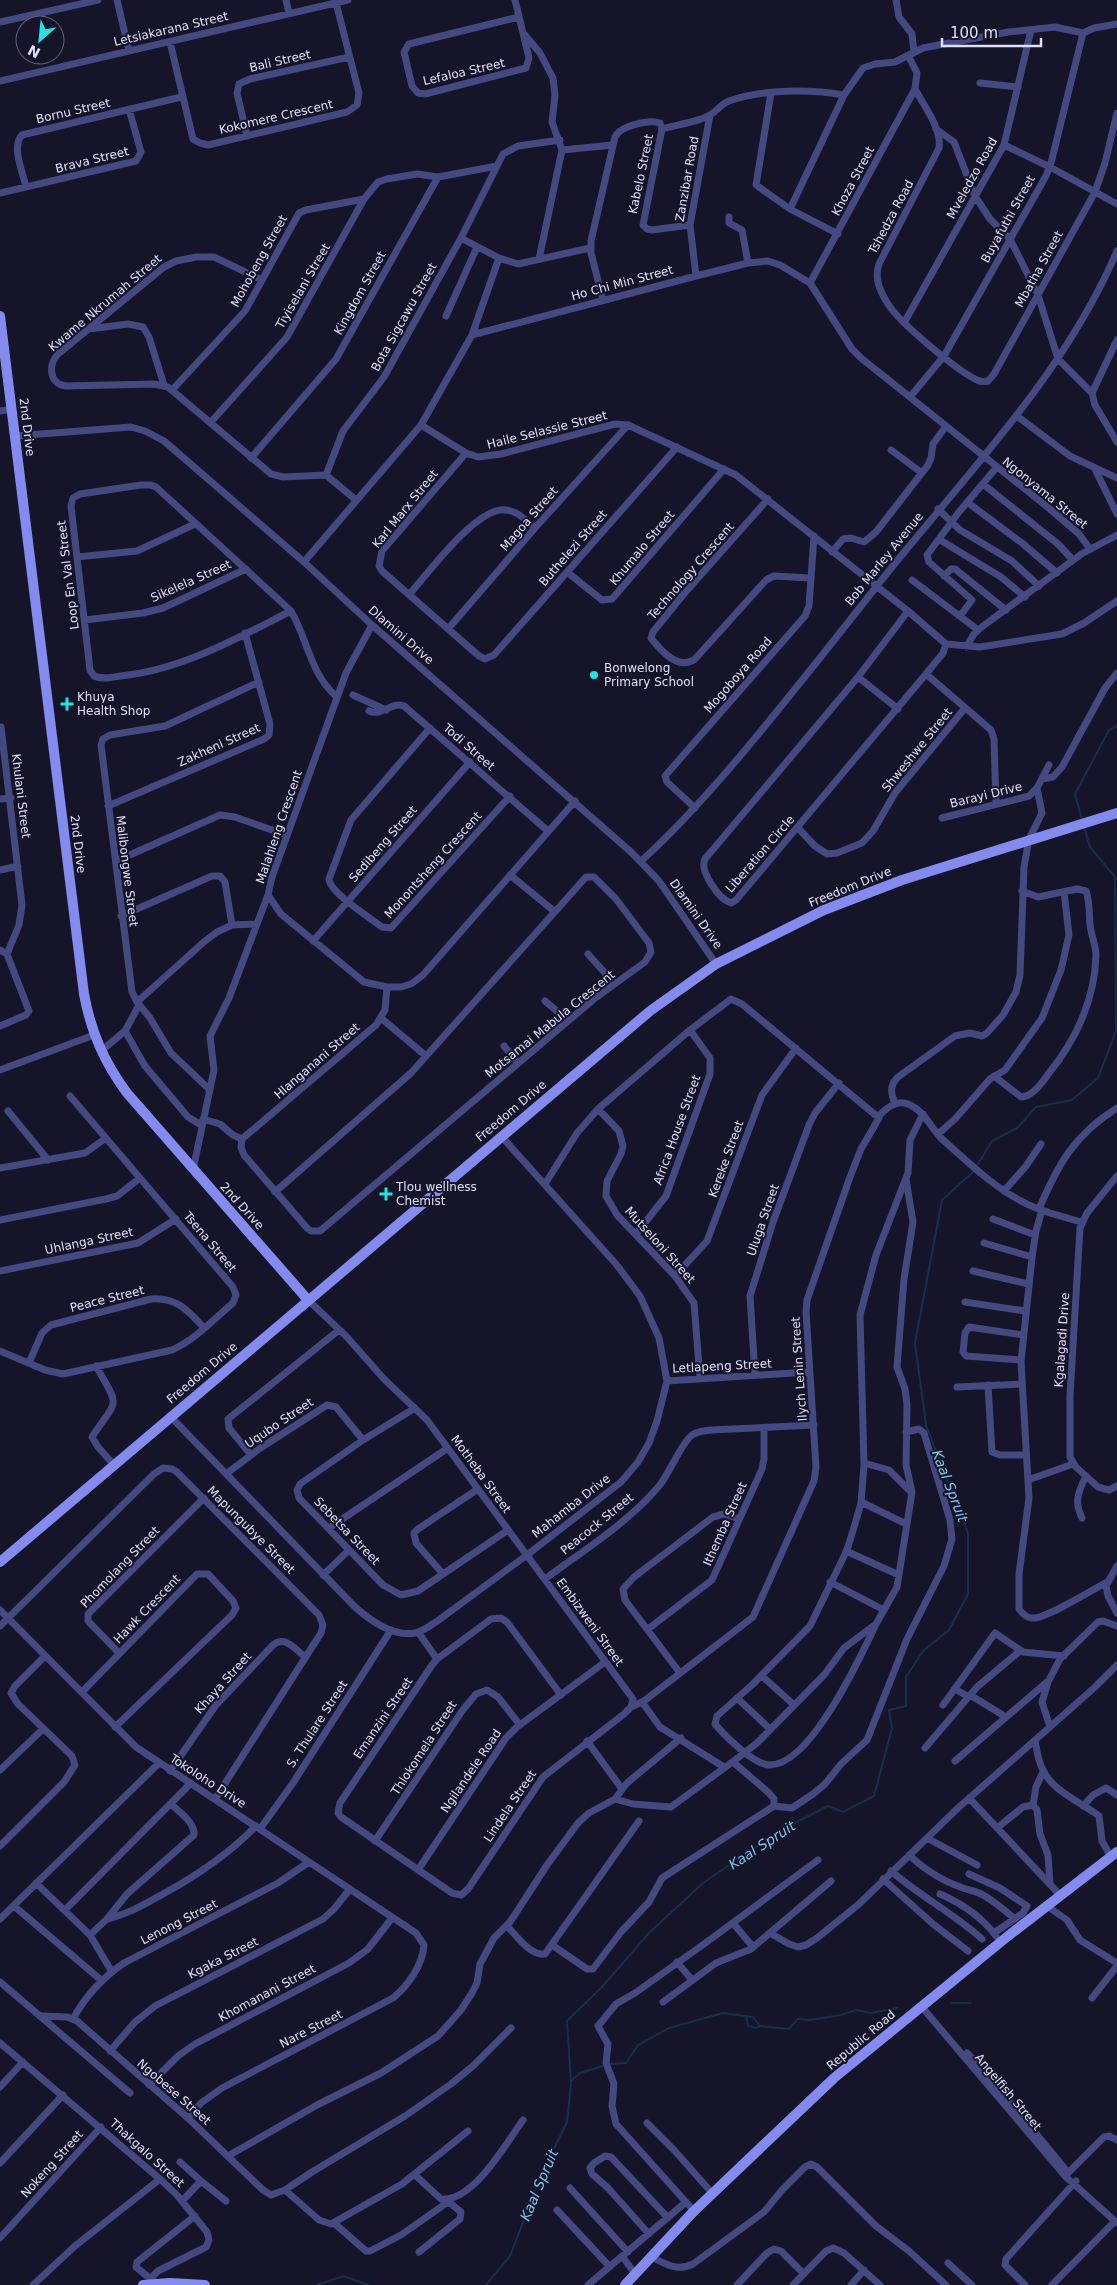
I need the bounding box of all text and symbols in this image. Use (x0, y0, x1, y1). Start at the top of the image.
street label: Letsiakarana Street (112, 9, 230, 49)
north arrow (15, 15, 65, 65)
scale bar (942, 15, 1041, 47)
text: 100 m (950, 24, 998, 42)
text: N (25, 42, 43, 61)
street label: Bali Street (248, 47, 312, 75)
street label: Lefaloa Street (422, 56, 507, 88)
street label: Bornu Street (34, 96, 112, 126)
street label: Kokomere Crescent (218, 97, 335, 137)
street label: Kabelo Street (626, 133, 656, 215)
street label: Zanzibar Road (673, 135, 701, 223)
street label: Mveledzo Road (944, 135, 1000, 221)
street label: Brava Street (54, 144, 130, 176)
street label: Khoza Street (829, 144, 877, 218)
street label: Buyafuthi Street (978, 172, 1038, 265)
street label: Tshedza Road (865, 178, 916, 257)
street label: Mohobeng Street (228, 212, 290, 310)
street label: Mbatha Street (1012, 228, 1066, 310)
street label: Tiyiselani Street (272, 241, 333, 332)
street label: Kingdom Street (331, 249, 389, 337)
street label: Kwame Nkrumah Street (46, 251, 165, 354)
street label: Bota Sigcawu Street (368, 260, 440, 374)
street label: Ho Chi Min Street (570, 263, 675, 303)
street label: 2nd Drive (16, 397, 38, 457)
street label: Haile Selassie Street (485, 408, 609, 452)
street label: Ngonyama Street (1000, 454, 1091, 532)
street label: Karl Marx Street (369, 467, 441, 551)
street label: Magoa Street (497, 484, 561, 554)
street label: Buthelezi Street (536, 507, 610, 589)
street label: Khumalo Street (607, 508, 677, 588)
street label: Bob Marley Avenue (842, 510, 926, 608)
street label: Loop En Val Street (54, 519, 82, 630)
street label: Technology Crescent (644, 519, 737, 623)
street label: Sikelela Street (149, 557, 234, 605)
street label: Dlamini Drive (366, 603, 436, 667)
street label: Mogoboya Road (701, 634, 775, 716)
place label: Bonwelong Primary School (604, 661, 694, 689)
marker: Bonwelong Primary School (588, 669, 600, 681)
place label: Khuya Health Shop (77, 690, 150, 718)
marker: Khuya Health Shop (61, 698, 73, 710)
street label: Shweshwe Street (879, 705, 955, 795)
street label: Zakheni Street (176, 720, 263, 769)
street label: Todi Street (440, 720, 498, 773)
street label: Khulani Street (9, 753, 33, 839)
street label: Malahleng Crescent (253, 768, 305, 885)
street label: Barayi Drive (948, 779, 1024, 811)
street label: Sedibeng Street (346, 803, 420, 885)
street label: Monontsheng Crescent (382, 809, 485, 921)
street label: Liberation Circle (723, 812, 797, 896)
street label: 2nd Drive (67, 814, 89, 874)
street label: Malibongwe Street (113, 815, 141, 928)
street label: Freedom Drive (807, 864, 893, 910)
street label: Dlamini Drive (667, 877, 725, 951)
street label: Motsamai Mabula Crescent (482, 967, 618, 1081)
street label: Hlanganani Street (271, 1020, 363, 1102)
street label: Africa House Street (651, 1073, 704, 1187)
street label: Freedom Drive (473, 1077, 549, 1145)
street label: Kereke Street (706, 1118, 747, 1199)
street label: 2nd Drive (217, 1180, 267, 1232)
place label: Tlou wellness Chemist (395, 1180, 477, 1208)
street label: Uluga Street (744, 1182, 782, 1258)
marker: Tlou wellness Chemist (380, 1188, 392, 1200)
street label: Mutseloni Street (622, 1204, 698, 1286)
street label: Tsena Street (180, 1208, 239, 1275)
street label: Uhlanga Street (44, 1225, 135, 1257)
street label: Peace Street (69, 1283, 146, 1315)
street label: Kgalagadi Drive (1052, 1292, 1072, 1388)
street label: Ilych Lenin Street (788, 1316, 810, 1422)
street label: Freedom Drive (164, 1339, 240, 1407)
street label: Letlapeng Street (672, 1356, 772, 1376)
street label: Uqubo Street (242, 1395, 316, 1451)
street label: Motheba Street (448, 1432, 514, 1516)
water label: Kaal Spruit (929, 1448, 971, 1525)
street label: Mahamba Drive (529, 1471, 613, 1541)
street label: Ithemba Street (700, 1480, 750, 1568)
street label: Mapungubye Street (204, 1483, 298, 1577)
street label: Peacock Street (558, 1490, 636, 1558)
street label: Sebetsa Street (311, 1494, 383, 1568)
street label: Phomolang Street (78, 1523, 163, 1610)
street label: Hawk Crescent (111, 1572, 183, 1646)
street label: Embizweni Street (553, 1575, 627, 1669)
street label: Khaya Street (192, 1649, 254, 1717)
street label: Emanzini Street (351, 1674, 416, 1761)
street label: S. Thulare Street (284, 1678, 350, 1770)
street label: Thlokomela Street (388, 1698, 460, 1799)
street label: Ngilandele Road (438, 1727, 504, 1815)
street label: Tokoloho Drive (166, 1751, 249, 1811)
street label: Lindela Street (481, 1767, 539, 1845)
water label: Kaal Spruit (726, 1817, 799, 1872)
street label: Lenong Street (138, 1896, 220, 1947)
street label: Kgaka Street (185, 1934, 261, 1982)
street label: Khomanani Street (216, 1961, 318, 2025)
street label: Nare Street (277, 2007, 345, 2051)
street label: Republic Road (824, 2007, 898, 2073)
street label: Angelfish Street (972, 2051, 1044, 2133)
street label: Ngobese Street (134, 2056, 214, 2128)
street label: Thakgalo Street (106, 2115, 187, 2190)
street label: Nokeng Street (18, 2127, 86, 2201)
water label: Kaal Spruit (517, 2146, 561, 2223)

